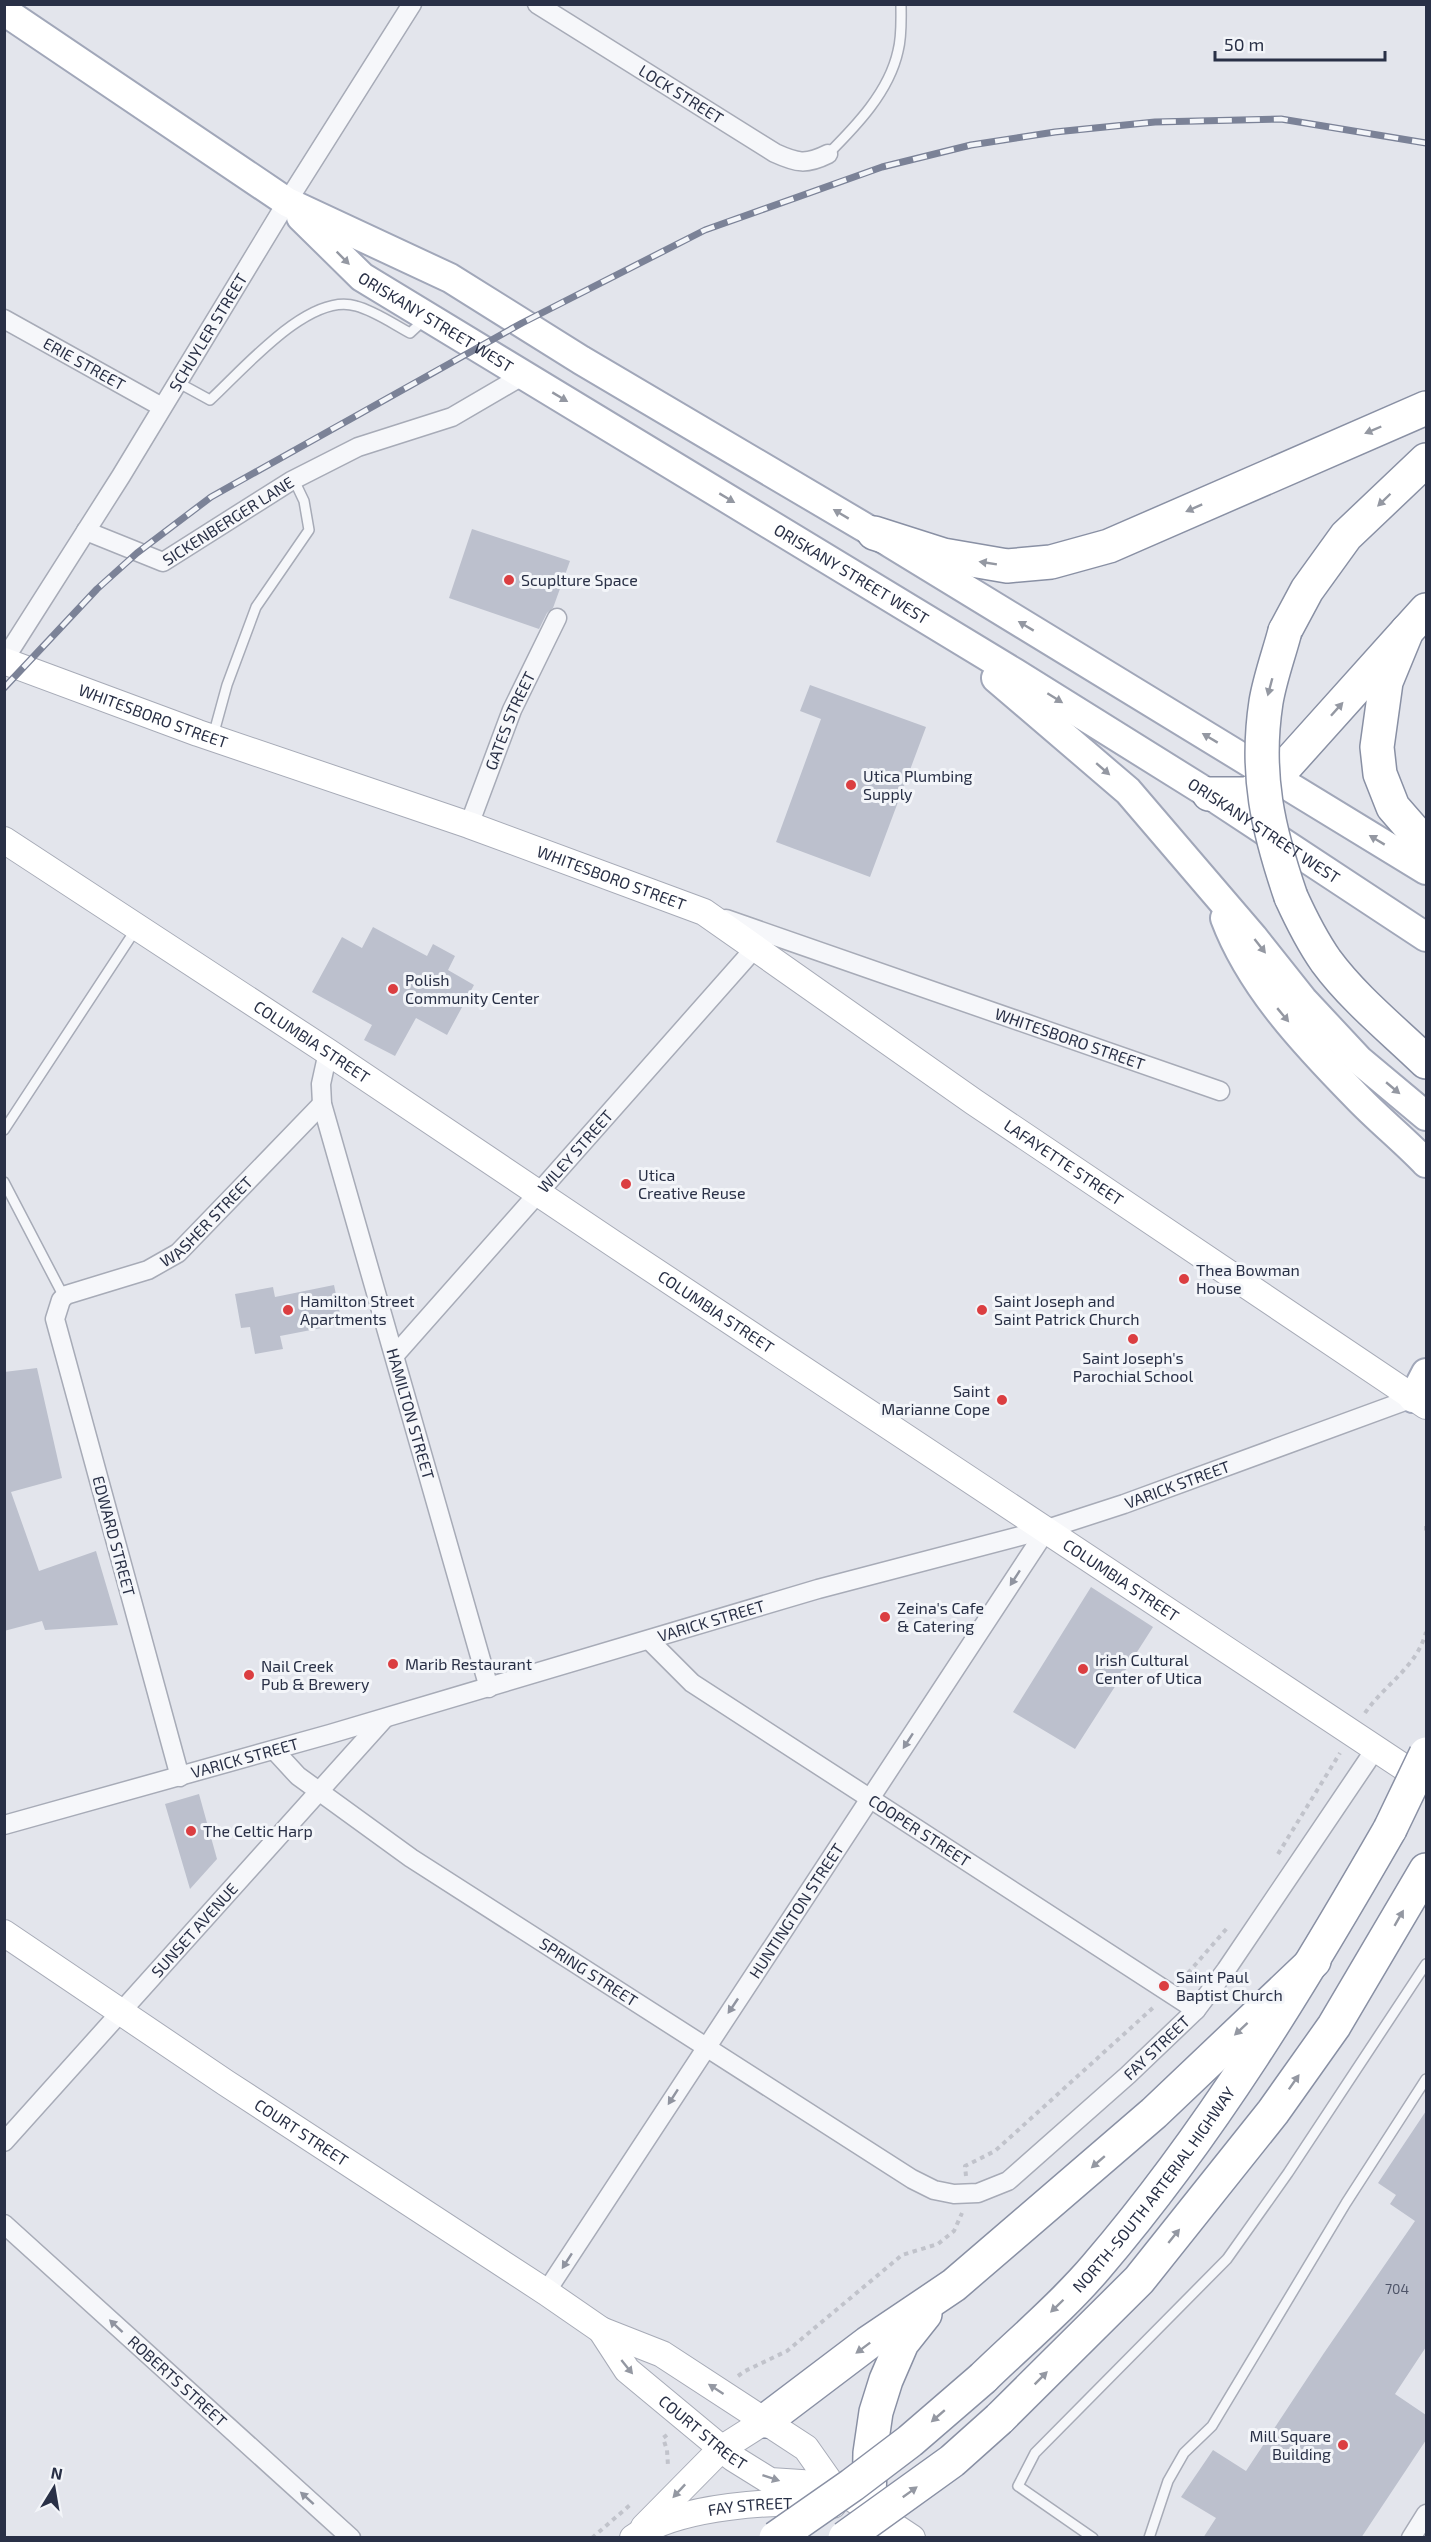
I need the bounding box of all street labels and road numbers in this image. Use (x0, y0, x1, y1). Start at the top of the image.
street label: LOCK STREET (636, 60, 727, 127)
street label: ORISKANY STREET WEST (355, 267, 517, 376)
street label: SCHUYLER STREET (165, 270, 251, 395)
street label: ERIE STREET (40, 333, 129, 394)
street label: SICKENBERGER LANE (159, 472, 297, 569)
street label: ORISKANY STREET WEST (771, 519, 933, 628)
street label: GATES STREET (480, 668, 538, 773)
street label: WHITESBORO STREET (76, 680, 230, 751)
street label: ORISKANY STREET WEST (1185, 774, 1344, 887)
street label: WHITESBORO STREET (534, 841, 689, 914)
street label: COLUMBIA STREET (251, 996, 374, 1086)
street label: WHITESBORO STREET (992, 1003, 1147, 1073)
street label: WILEY STREET (533, 1106, 616, 1196)
street label: LAFAYETTE STREET (1001, 1115, 1127, 1209)
street label: WASHER STREET (156, 1172, 256, 1270)
street label: COLUMBIA STREET (655, 1266, 778, 1356)
street label: HAMILTON STREET (383, 1346, 439, 1481)
street label: VARICK STREET (1122, 1456, 1232, 1512)
street label: EDWARD STREET (89, 1474, 140, 1598)
street label: COLUMBIA STREET (1060, 1534, 1183, 1625)
street label: VARICK STREET (655, 1595, 767, 1645)
street label: VARICK STREET (189, 1733, 301, 1781)
street label: COOPER STREET (865, 1790, 974, 1870)
street label: HUNTINGTON STREET (745, 1840, 847, 1982)
street label: SUNSET AVENUE (147, 1879, 241, 1981)
street label: SPRING STREET (536, 1933, 642, 2010)
street label: FAY STREET (1119, 2011, 1193, 2083)
street label: NORTH-SOUTH ARTERIAL HIGHWAY (1068, 2083, 1238, 2296)
street label: COURT STREET (251, 2094, 352, 2169)
street label: ROBERTS STREET (125, 2331, 231, 2430)
street label: COURT STREET (655, 2391, 751, 2473)
street label: FAY STREET (706, 2493, 792, 2519)

